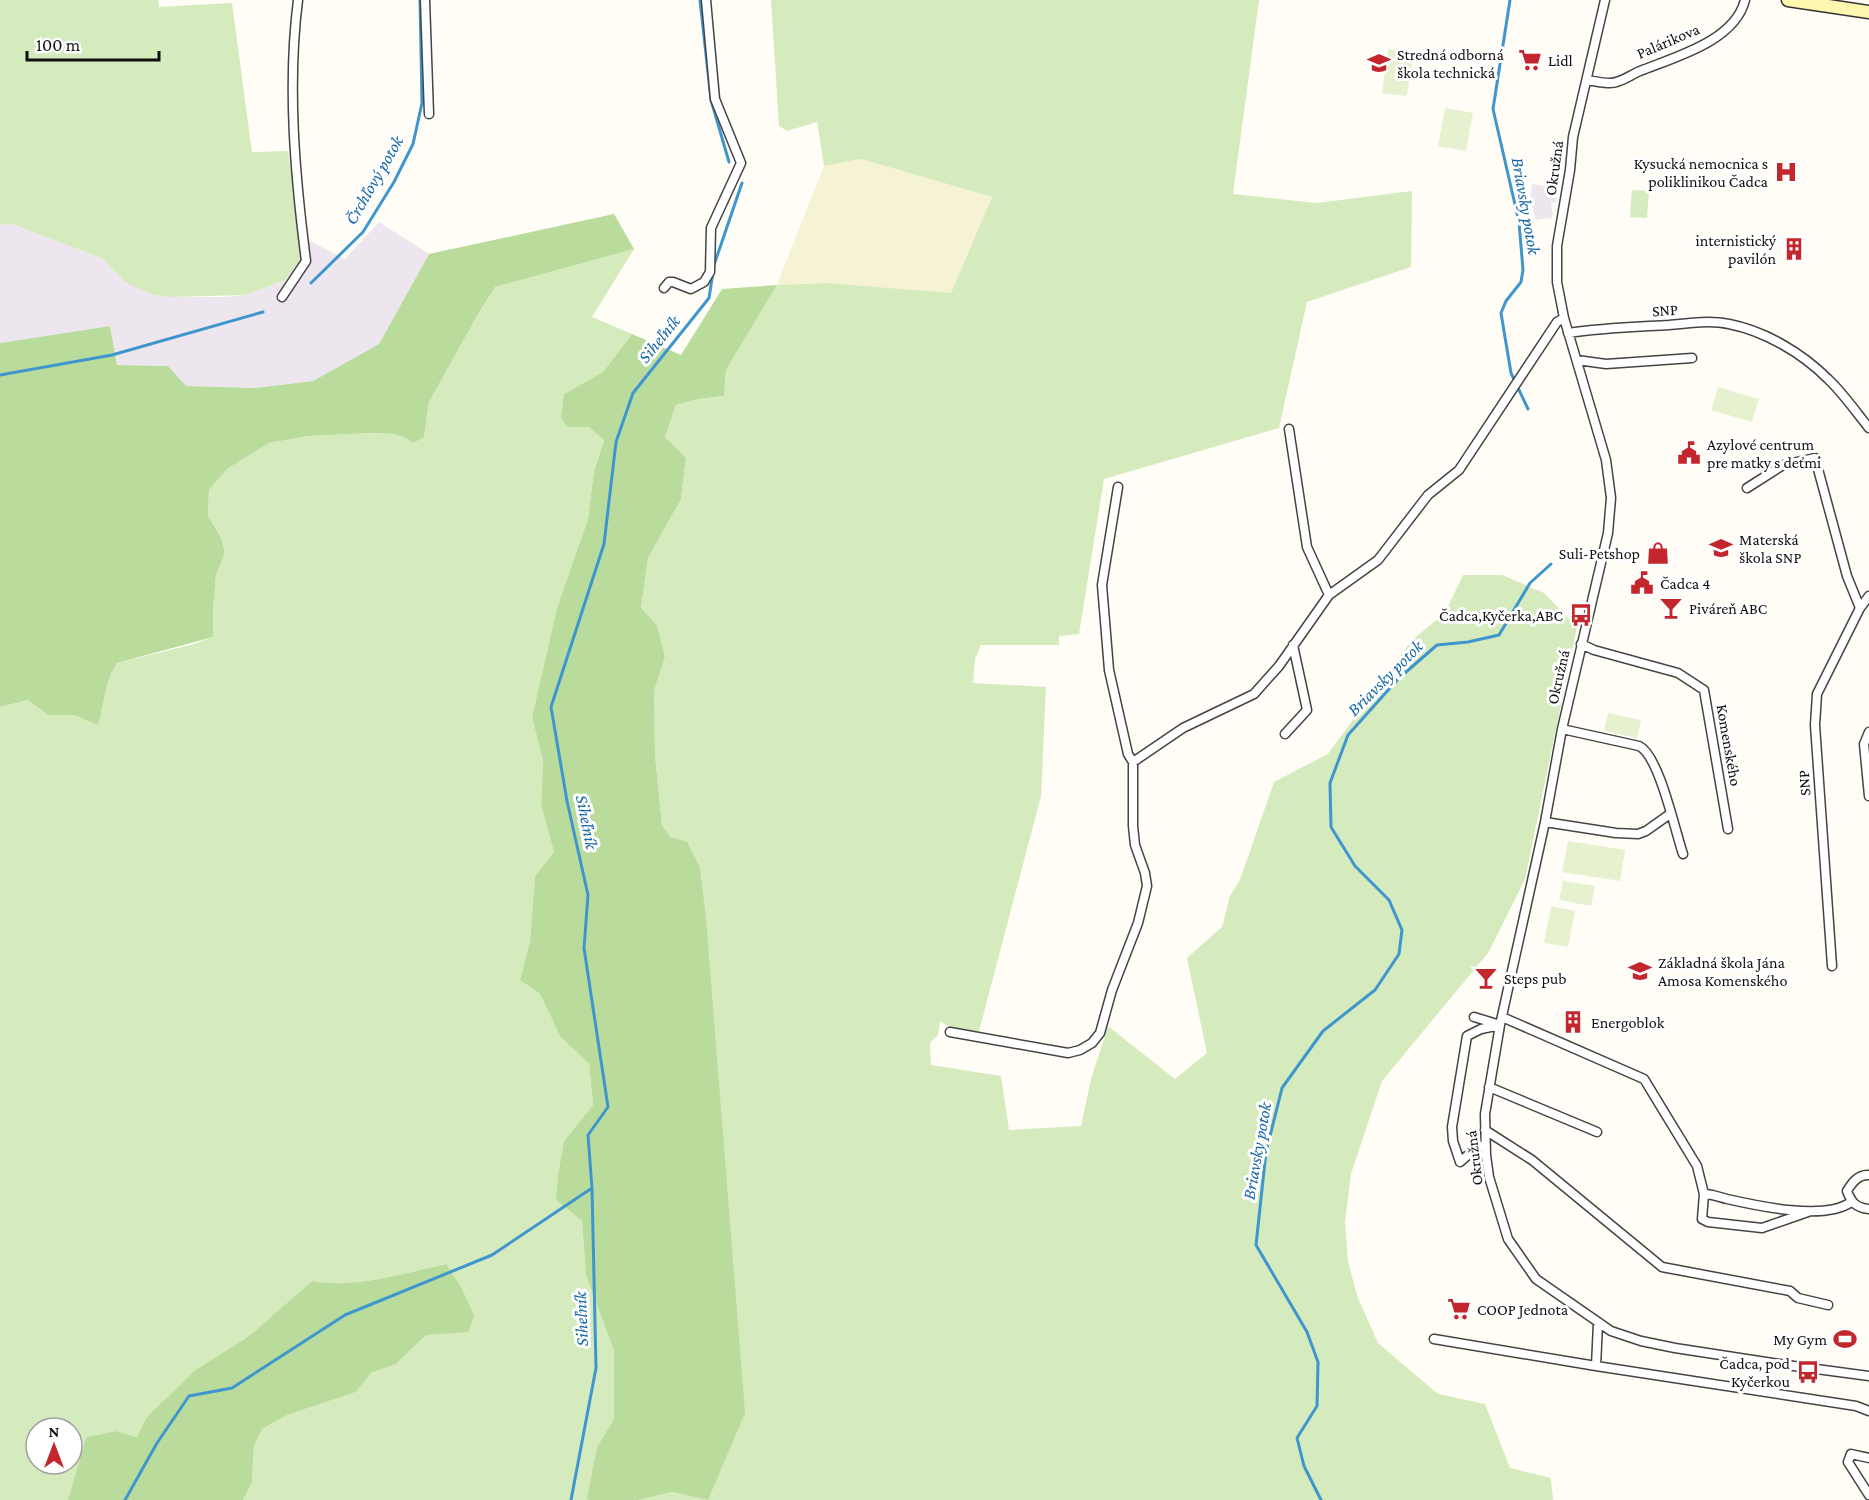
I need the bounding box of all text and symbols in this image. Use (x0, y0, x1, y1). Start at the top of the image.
street label: Palárikova (1634, 20, 1703, 62)
scale bar (27, 24, 159, 62)
text: 100 m (36, 35, 81, 55)
place label: Stredná odborná škola technická (1397, 46, 1504, 81)
supermarket icon: Lidl (1517, 47, 1543, 73)
school or university icon: Stredná odborná škola technická (1366, 50, 1392, 76)
place label: Lidl (1548, 52, 1573, 69)
water label: Črchľový potok (341, 131, 408, 228)
street label: Okružná (1542, 139, 1566, 197)
place label: Kysucká nemocnica s poliklinikou Čadca (1634, 155, 1769, 191)
water label: Briavsky potok (1508, 156, 1545, 257)
hospital icon: Kysucká nemocnica s poliklinikou Čadca (1773, 159, 1799, 185)
place label: internistický pavilón (1695, 232, 1777, 268)
building icon: internistický pavilón (1781, 236, 1807, 262)
street label: SNP (1651, 301, 1679, 319)
water label: Siheľník (634, 310, 685, 367)
place label: Azylové centrum pre matky s deťmi (1707, 436, 1821, 472)
public building icon: Azylové centrum pre matky s deťmi (1676, 440, 1702, 466)
place label: Materská škola SNP (1739, 531, 1801, 566)
school or university icon: Materská škola SNP (1708, 535, 1734, 561)
shop icon: Suli-Petshop (1645, 540, 1671, 566)
place label: Suli-Petshop (1559, 545, 1640, 563)
public building icon: Čadca 4 (1629, 570, 1655, 596)
place label: Čadca 4 (1660, 575, 1710, 592)
bar icon: Piváreň ABC (1658, 595, 1684, 621)
place label: Piváreň ABC (1689, 600, 1767, 617)
bus stop icon: Čadca,Kyčerka,ABC (1568, 602, 1594, 628)
place label: Čadca,Kyčerka,ABC (1439, 607, 1563, 625)
water label: Briavsky potok (1343, 635, 1428, 720)
street label: Okružná (1543, 648, 1573, 706)
street label: Komenského (1713, 703, 1745, 787)
street label: SNP (1795, 769, 1813, 797)
water label: Siheľník (572, 793, 602, 852)
place label: Základná škola Jána Amosa Komenského (1658, 954, 1787, 989)
school or university icon: Základná škola Jána Amosa Komenského (1627, 958, 1653, 984)
bar icon: Steps pub (1473, 965, 1499, 991)
place label: Steps pub (1504, 970, 1566, 988)
building icon: Energoblok (1560, 1009, 1586, 1035)
place label: Energoblok (1591, 1014, 1665, 1032)
water label: Briavsky potok (1239, 1100, 1276, 1201)
street label: Okružná (1462, 1129, 1486, 1186)
water label: Siheľník (570, 1290, 592, 1347)
supermarket icon: COOP Jednota (1446, 1296, 1472, 1322)
place label: COOP Jednota (1477, 1301, 1569, 1319)
sports icon: My Gym (1832, 1326, 1858, 1352)
place label: My Gym (1773, 1331, 1827, 1349)
place label: Čadca, pod Kyčerkou (1719, 1355, 1791, 1391)
bus stop icon: Čadca, pod Kyčerkou (1795, 1359, 1821, 1385)
north arrow (24, 1416, 84, 1476)
text: N (49, 1423, 60, 1440)

